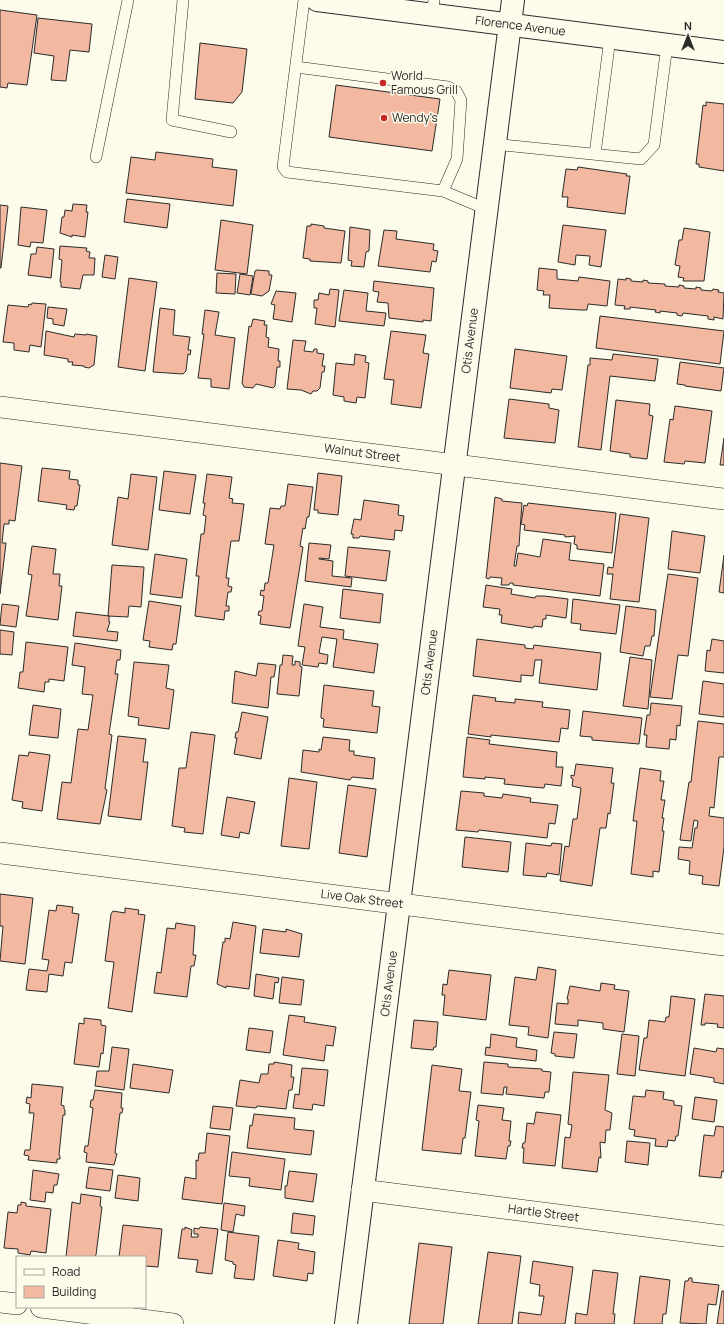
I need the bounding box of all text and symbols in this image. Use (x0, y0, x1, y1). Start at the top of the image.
street label: Florence Avenue (474, 11, 567, 40)
north arrow (668, 16, 708, 56)
text: N (684, 18, 692, 33)
place label: World Famous Grill (391, 67, 458, 98)
marker: World Famous Grill (378, 78, 388, 88)
place label: Wendy's (392, 109, 438, 126)
marker: Wendy's (379, 113, 389, 123)
street label: Otis Avenue (457, 307, 482, 375)
street label: Walnut Street (323, 439, 402, 466)
street label: Otis Avenue (416, 628, 442, 696)
street label: Live Oak Street (320, 885, 405, 912)
street label: Otis Avenue (376, 950, 401, 1018)
street label: Hartle Street (507, 1200, 580, 1226)
legend (16, 1256, 146, 1308)
text: Road (52, 1263, 80, 1280)
text: Building (52, 1283, 96, 1300)

